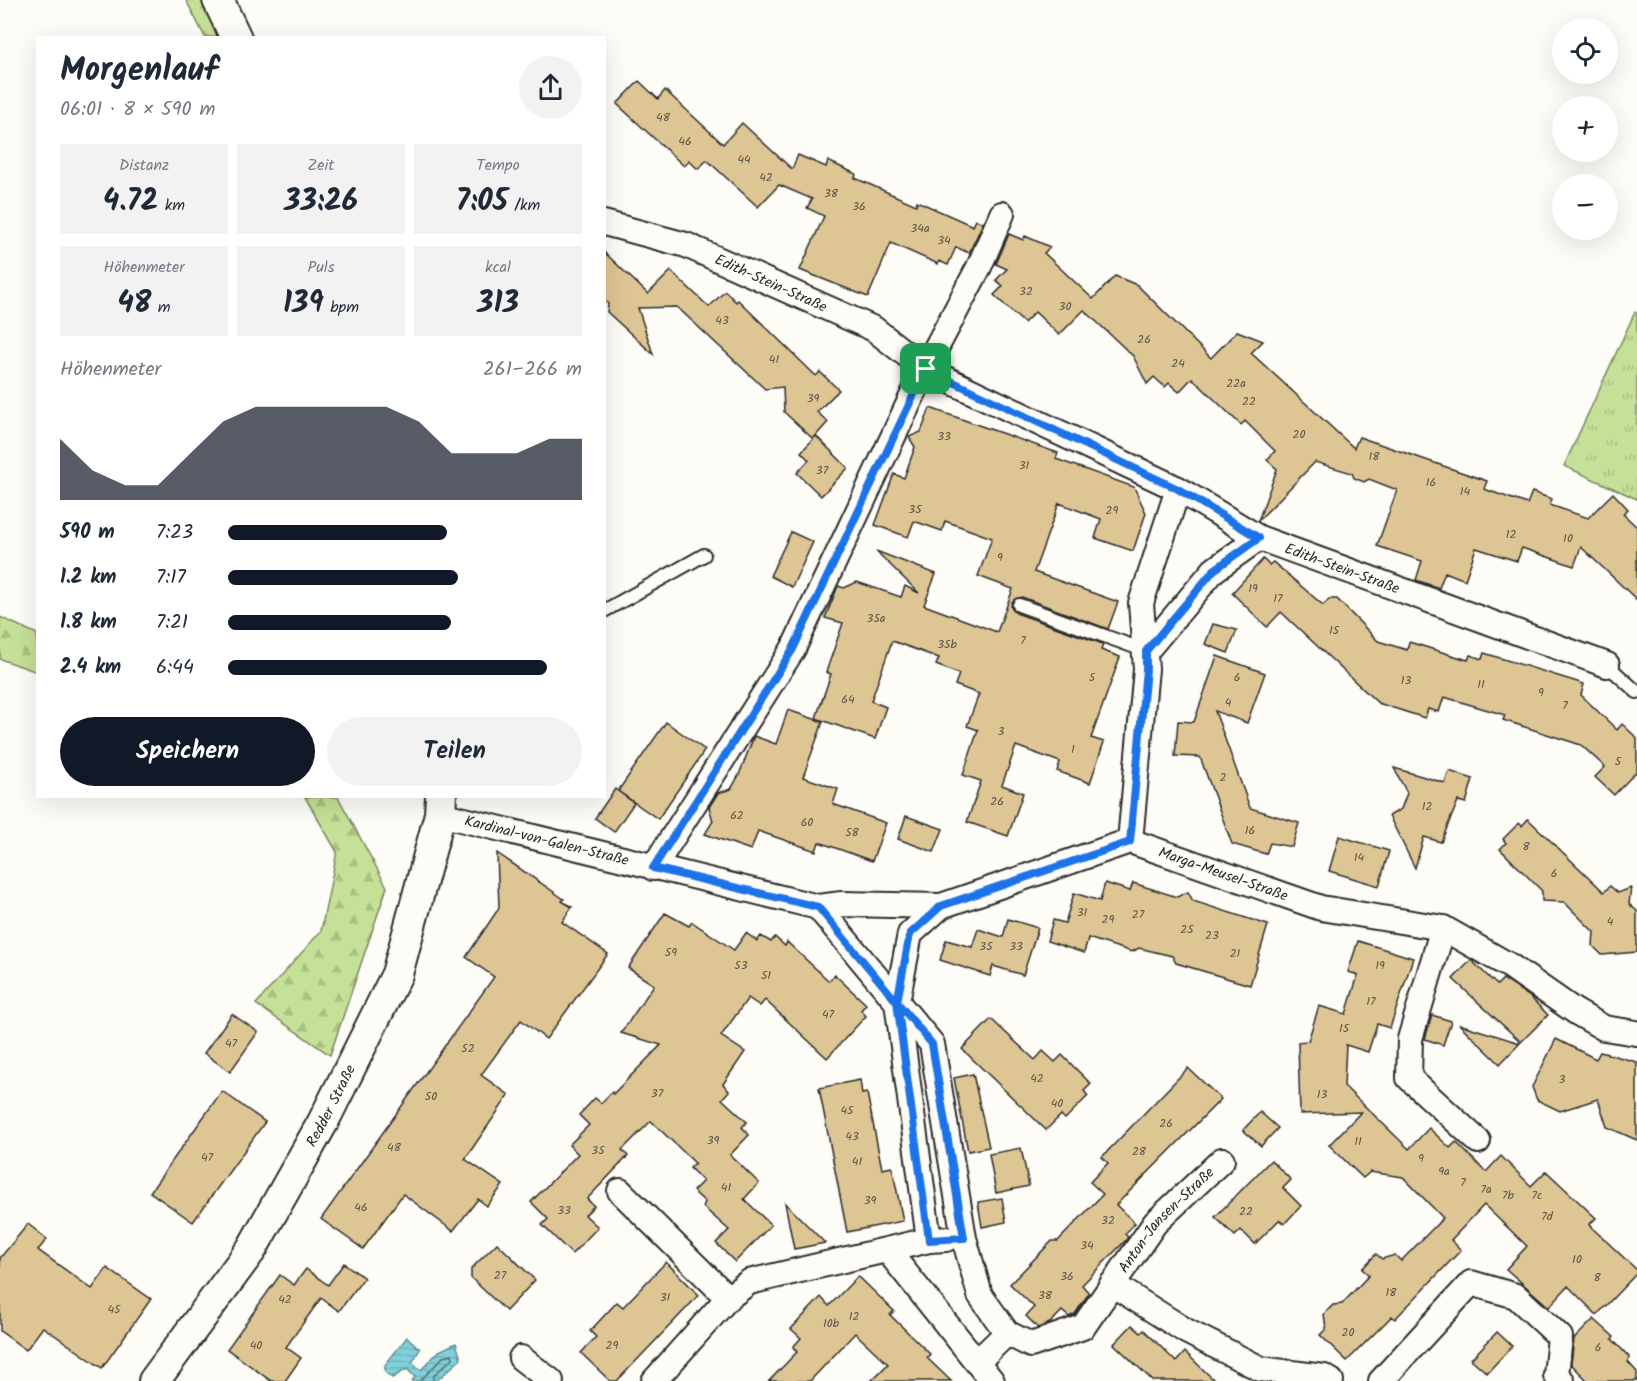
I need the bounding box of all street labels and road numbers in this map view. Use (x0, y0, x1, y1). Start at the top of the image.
street label: Edith-Stein-Straße (710, 248, 831, 320)
street label: Edith-Stein-Straße (1281, 537, 1403, 601)
street label: Kardinal-von-Galen-Straße (462, 809, 631, 873)
street label: Marga-Meusel-Straße (1155, 841, 1291, 909)
street label: Redder Straße (300, 1061, 363, 1152)
street label: Anton-Jansen-Straße (1113, 1162, 1221, 1278)

